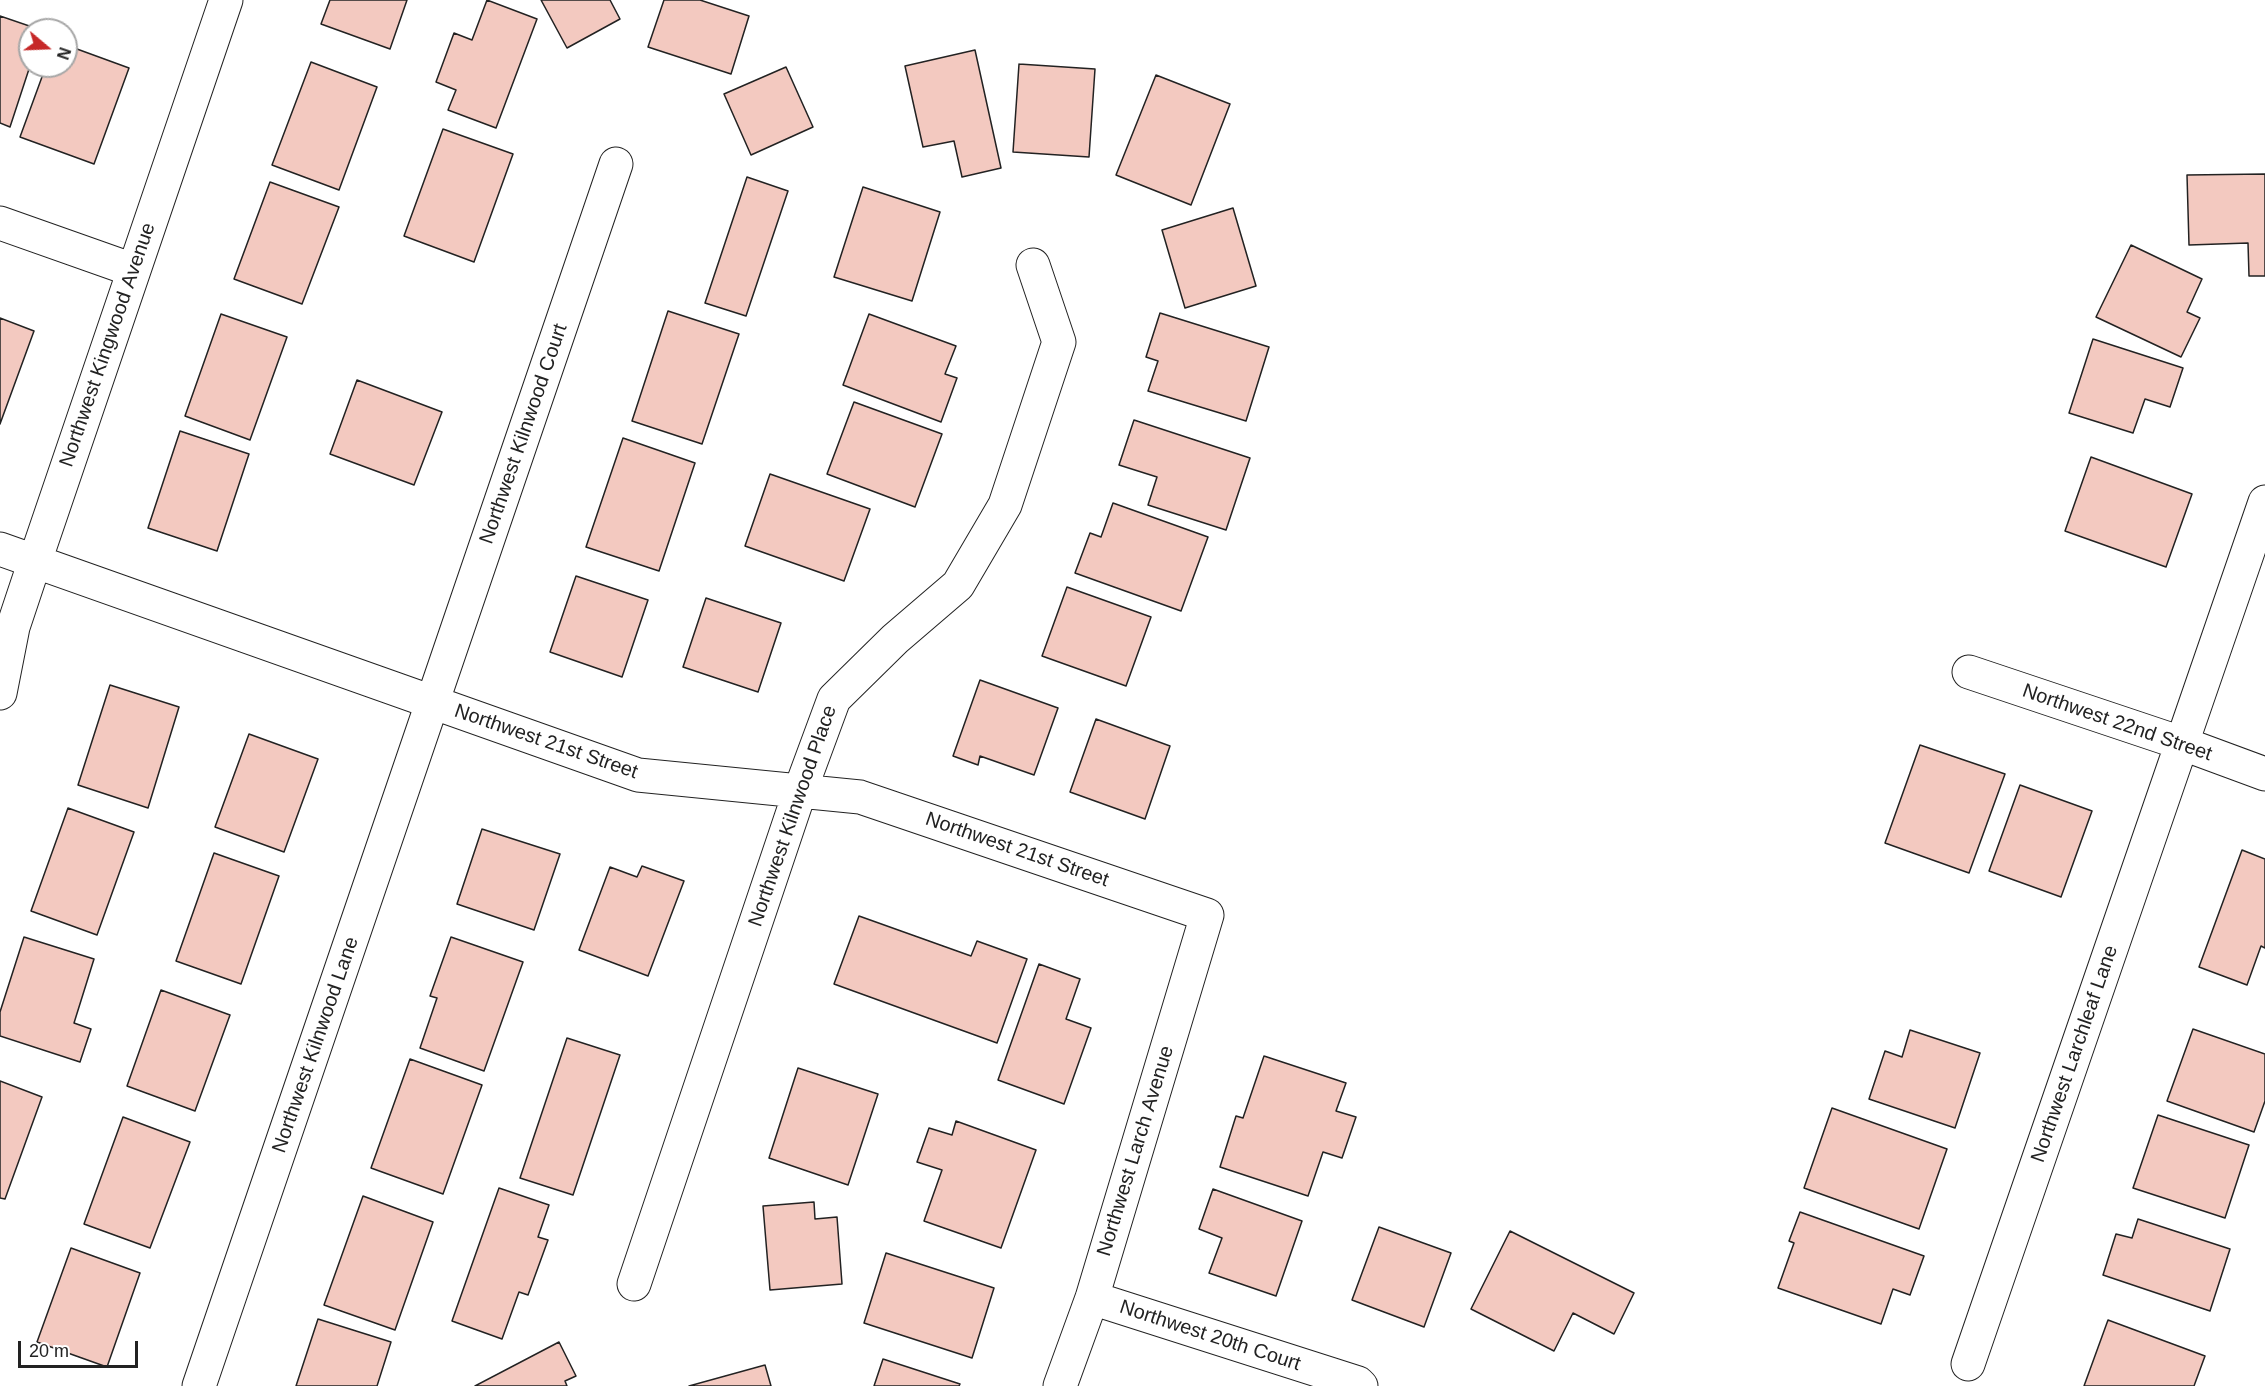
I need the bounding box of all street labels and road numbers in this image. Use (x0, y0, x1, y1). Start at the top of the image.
street label: Northwest Kingwood Avenue (55, 220, 161, 470)
street label: Northwest Kilnwood Court (475, 321, 573, 547)
street label: Northwest 22nd Street (2019, 679, 2215, 767)
street label: Northwest 21st Street (451, 699, 641, 785)
street label: Northwest Kilnwood Place (744, 702, 842, 930)
street label: Northwest 21st Street (922, 807, 1112, 893)
street label: Northwest Kilnwood Lane (268, 934, 364, 1156)
street label: Northwest Larchleaf Lane (2027, 942, 2123, 1166)
street label: Northwest Larch Avenue (1093, 1043, 1179, 1259)
street label: Northwest 20th Court (1116, 1295, 1304, 1377)

